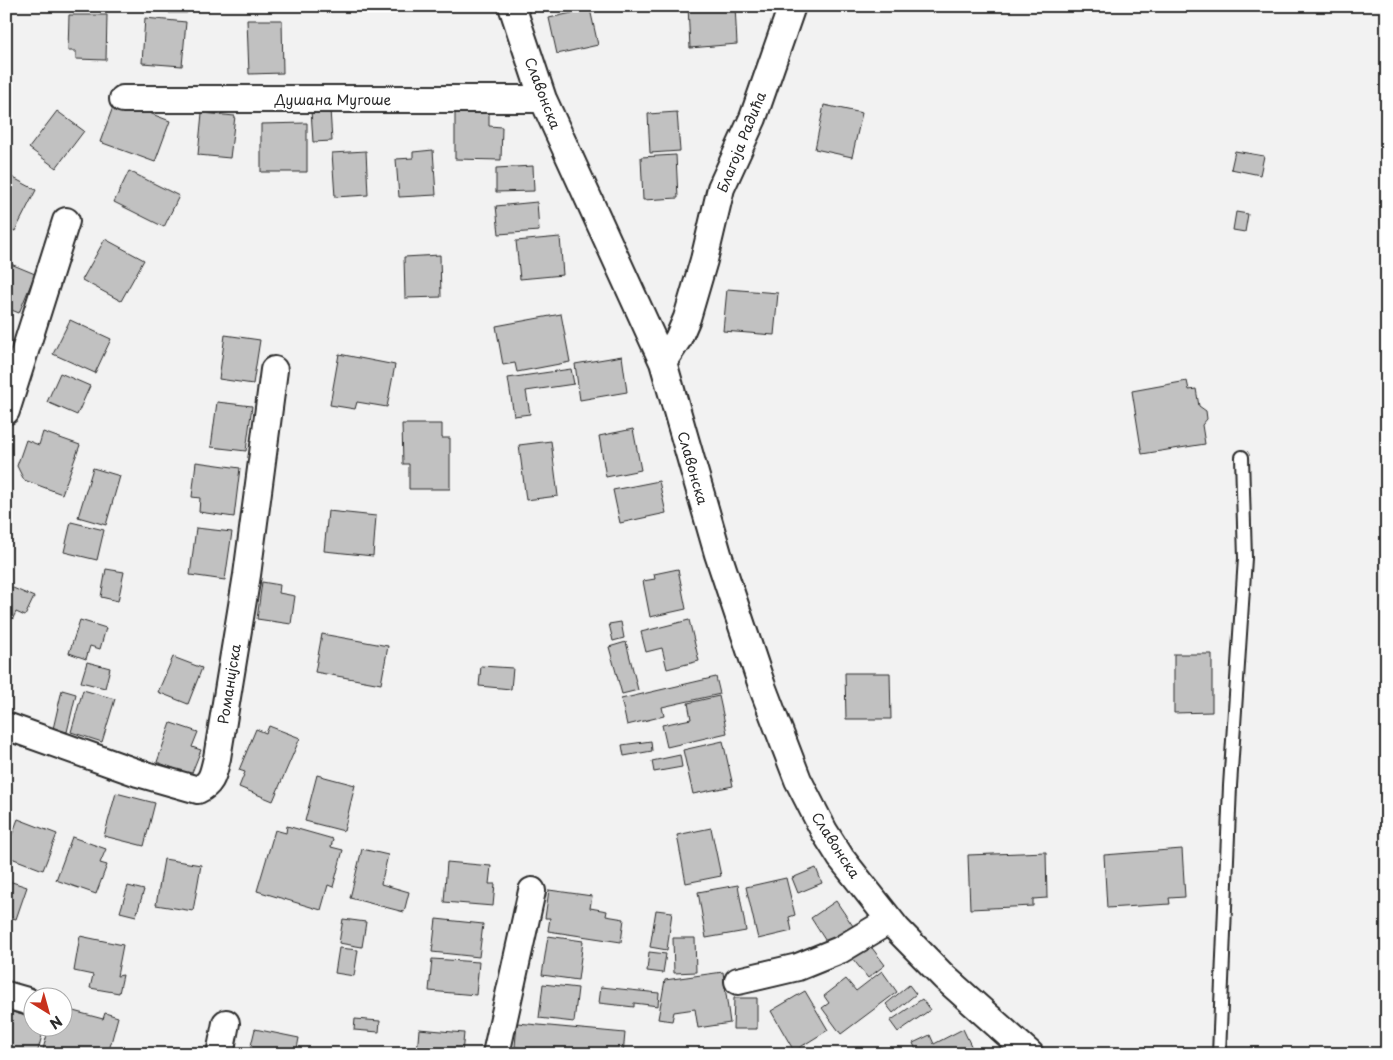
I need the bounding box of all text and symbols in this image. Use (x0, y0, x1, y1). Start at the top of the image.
street label: Славонска (520, 54, 566, 132)
street label: Благоја Радића (711, 88, 771, 196)
street label: Душана Мугоше (274, 89, 392, 110)
street label: Славонска (673, 429, 714, 507)
street label: Романијска (212, 642, 246, 726)
street label: Славонска (807, 808, 865, 883)
north arrow (22, 988, 72, 1038)
text: N (45, 1011, 67, 1035)

